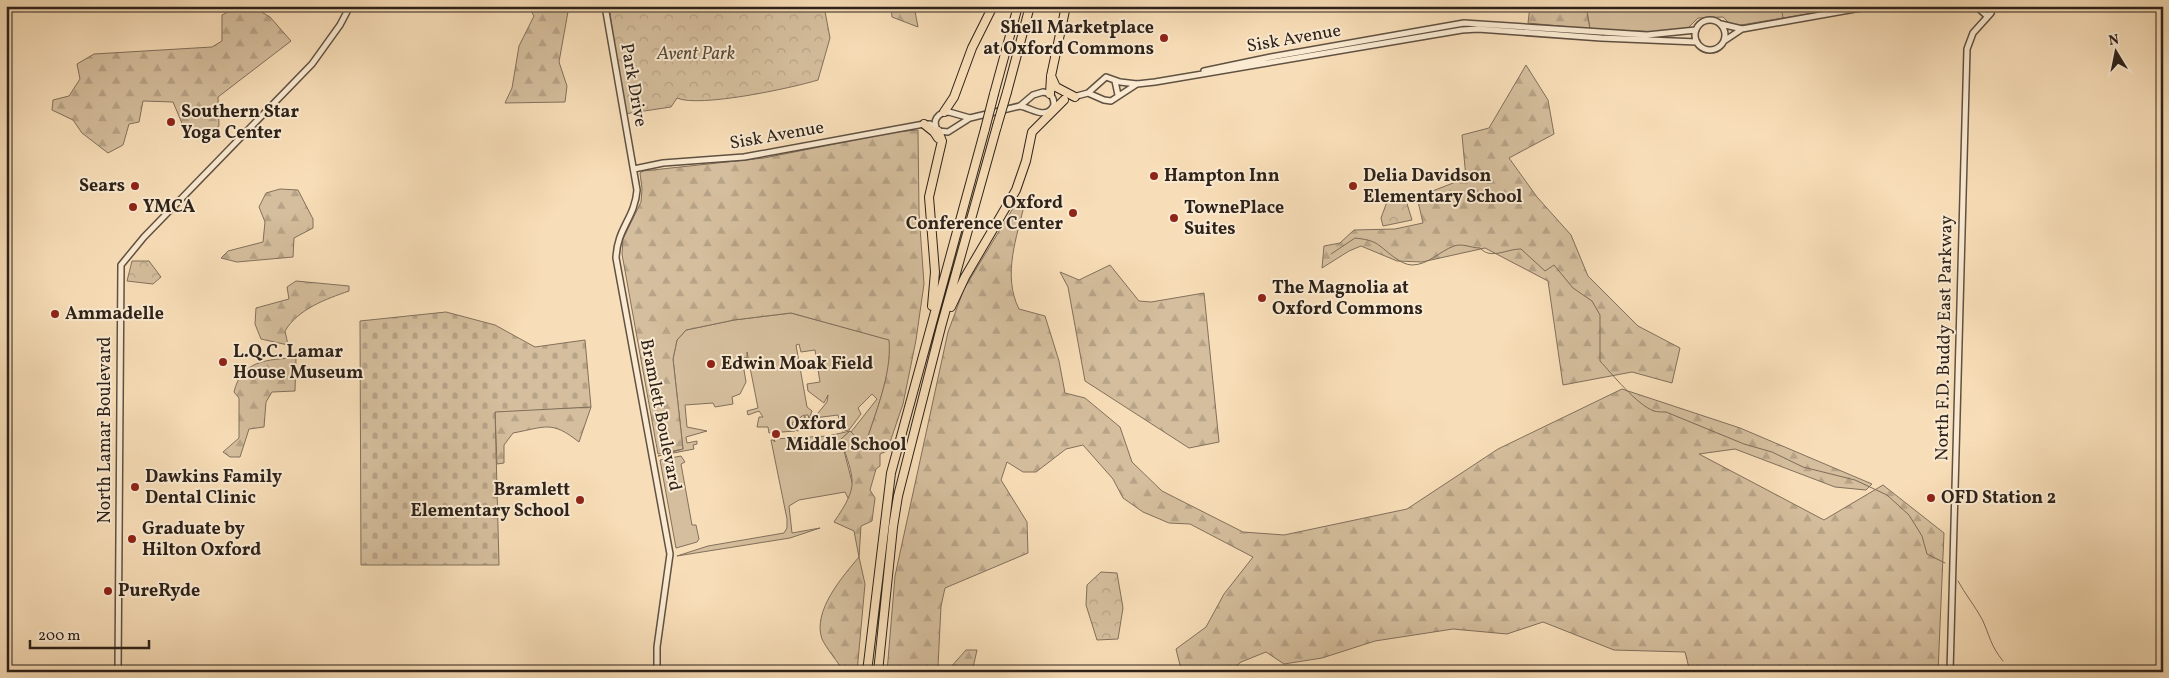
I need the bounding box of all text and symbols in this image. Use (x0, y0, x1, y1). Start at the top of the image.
place label: Shell Marketplace at Oxford Commons (983, 16, 1154, 62)
street label: Sisk Avenue (1245, 18, 1343, 60)
north arrow (2092, 28, 2142, 78)
text: N (2107, 30, 2121, 51)
marker: Shell Marketplace at Oxford Commons (1158, 32, 1170, 44)
street label: Park Drive (613, 41, 653, 129)
park label: Avent Park (656, 42, 735, 67)
place label: Southern Star Yoga Center (181, 100, 299, 146)
street label: Sisk Avenue (728, 115, 826, 157)
marker: Southern Star Yoga Center (165, 116, 177, 128)
place label: Hampton Inn (1164, 164, 1280, 189)
place label: Delia Davidson Elementary School (1363, 164, 1523, 210)
marker: Hampton Inn (1148, 170, 1160, 182)
place label: Sears (79, 174, 125, 199)
marker: Sears (129, 180, 141, 192)
marker: Delia Davidson Elementary School (1347, 180, 1359, 192)
place label: Oxford Conference Center (906, 191, 1063, 237)
place label: YMCA (143, 195, 196, 220)
place label: TownePlace Suites (1184, 196, 1284, 242)
marker: YMCA (127, 201, 139, 213)
marker: Oxford Conference Center (1067, 207, 1079, 219)
marker: TownePlace Suites (1168, 212, 1180, 224)
street label: North F.D. Buddy East Parkway (1930, 215, 1960, 461)
place label: The Magnolia at Oxford Commons (1272, 276, 1423, 322)
marker: The Magnolia at Oxford Commons (1256, 292, 1268, 304)
place label: Ammadelle (65, 302, 164, 327)
marker: Ammadelle (49, 308, 61, 320)
street label: North Lamar Boulevard (93, 336, 118, 524)
street label: Bramlett Boulevard (633, 337, 687, 493)
place label: L.Q.C. Lamar House Museum (233, 340, 363, 386)
place label: Edwin Moak Field (721, 352, 873, 377)
marker: L.Q.C. Lamar House Museum (217, 356, 229, 368)
marker: Edwin Moak Field (705, 358, 717, 370)
place label: Oxford Middle School (786, 412, 907, 458)
marker: Oxford Middle School (770, 428, 782, 440)
place label: Dawkins Family Dental Clinic (145, 465, 282, 511)
place label: Bramlett Elementary School (411, 478, 570, 524)
marker: Dawkins Family Dental Clinic (129, 481, 141, 493)
place label: OFD Station 2 (1941, 486, 2056, 511)
marker: OFD Station 2 (1925, 492, 1937, 504)
marker: Bramlett Elementary School (574, 494, 586, 506)
place label: Graduate by Hilton Oxford (142, 517, 261, 563)
marker: Graduate by Hilton Oxford (126, 533, 138, 545)
place label: PureRyde (118, 579, 200, 604)
marker: PureRyde (102, 585, 114, 597)
scale bar (30, 618, 149, 650)
text: 200 m (38, 626, 81, 647)

